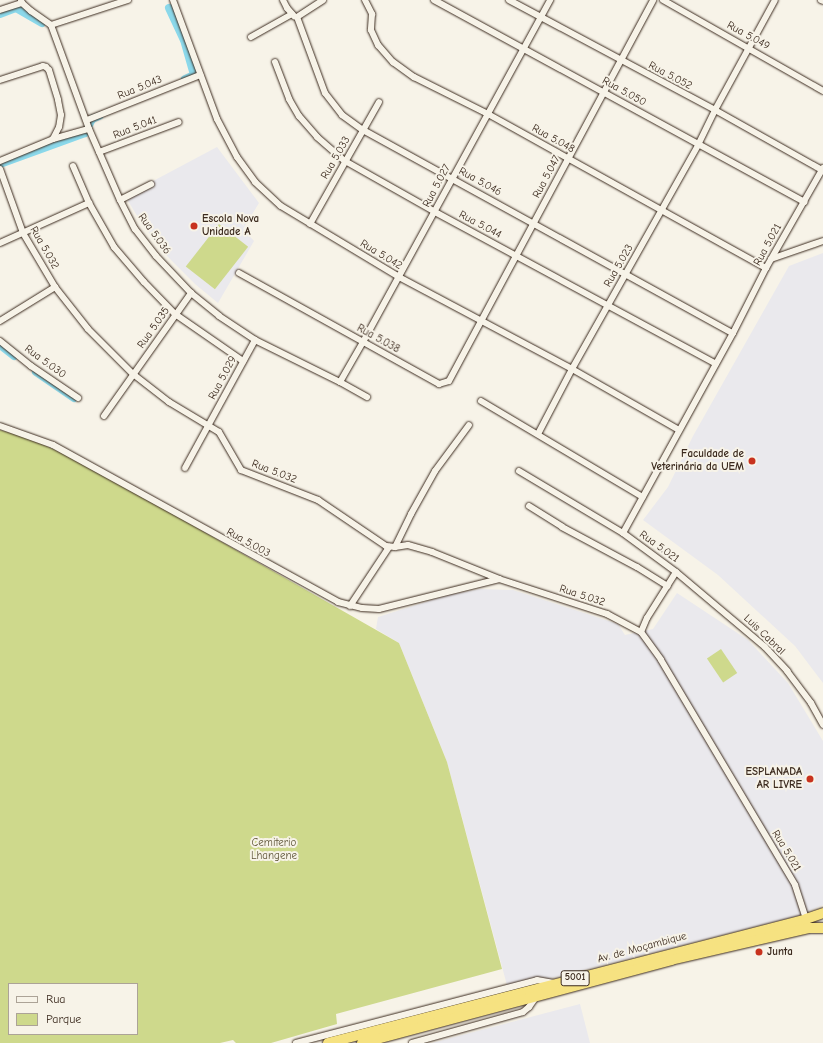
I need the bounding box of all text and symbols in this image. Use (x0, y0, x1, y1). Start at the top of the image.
street label: Rua 5.049 (724, 19, 772, 53)
street label: Rua 5.052 (646, 59, 694, 93)
street label: Rua 5.043 (116, 73, 164, 103)
street label: Rua 5.050 (600, 74, 648, 110)
street label: Rua 5.041 (111, 114, 159, 142)
street label: Rua 5.048 (529, 122, 577, 156)
street label: Rua 5.033 (319, 134, 353, 182)
street label: Rua 5.047 (530, 153, 564, 201)
street label: Rua 5.027 (420, 162, 454, 210)
street label: Rua 5.046 (456, 165, 504, 199)
street label: Rua 5.044 (456, 208, 504, 242)
street label: Rua 5.036 (135, 211, 173, 257)
place label: Escola Nova Unidade A (202, 213, 259, 239)
marker: Escola Nova Unidade A (189, 221, 199, 231)
street label: Rua 5.021 (751, 222, 785, 268)
street label: Rua 5.032 (26, 224, 62, 272)
street label: Rua 5.042 (357, 237, 405, 273)
street label: Rua 5.023 (601, 242, 637, 290)
street label: Rua 5.035 (135, 305, 173, 351)
street label: Rua 5.038 (354, 322, 402, 356)
street label: Rua 5.030 (22, 343, 68, 381)
street label: Rua 5.029 (206, 354, 240, 402)
place label: Faculdade de Veterinária da UEM (651, 448, 744, 474)
marker: Faculdade de Veterinária da UEM (747, 456, 757, 466)
street label: Rua 5.032 (250, 457, 298, 487)
street label: Rua 5.003 (224, 526, 272, 560)
street label: Rua 5.021 (637, 528, 681, 566)
street label: Rua 5.032 (558, 582, 606, 610)
street label: Luis Cabral (741, 612, 787, 658)
place label: ESPLANADA AR LIVRE (746, 766, 802, 792)
marker: ESPLANADA AR LIVRE (805, 774, 815, 784)
street label: Rua 5.021 (769, 828, 803, 874)
park label: Cemiterio Lhangene (251, 837, 297, 863)
street label: Av. de Moçambique (596, 930, 688, 966)
place label: Junta (767, 945, 793, 959)
marker: Junta (754, 947, 764, 957)
road number: 5001 (560, 970, 590, 986)
legend (8, 983, 138, 1035)
text: Rua (46, 992, 65, 1006)
text: Parque (46, 1012, 81, 1026)

